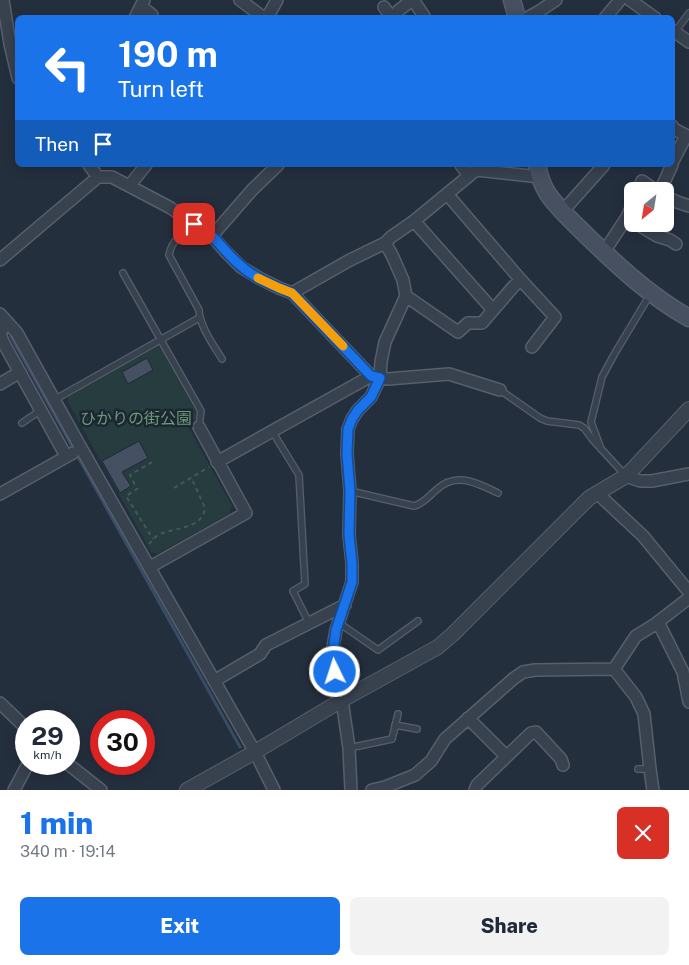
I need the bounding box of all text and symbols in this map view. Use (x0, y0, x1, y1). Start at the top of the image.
text: 190 m (118, 34, 218, 75)
icon: left (35, 35, 100, 100)
text: Turn left (118, 76, 204, 102)
icon: arrive (89, 130, 117, 158)
text: Then (35, 133, 79, 155)
north arrow (624, 182, 674, 232)
map controls (624, 182, 674, 232)
pin (173, 203, 215, 245)
icon: arrive (180, 210, 208, 238)
park label: ひかりの街公園 (80, 409, 192, 428)
position arrow (308, 645, 360, 697)
speed limit sign: 30 (90, 710, 155, 775)
text: 29 (31, 721, 64, 751)
text: km/h (33, 748, 62, 762)
text: 1 min (20, 805, 93, 841)
button: close (617, 807, 669, 859)
text: 340 m · 19:14 (20, 842, 116, 861)
button: Exit (20, 897, 340, 955)
button: Share (350, 897, 669, 955)

